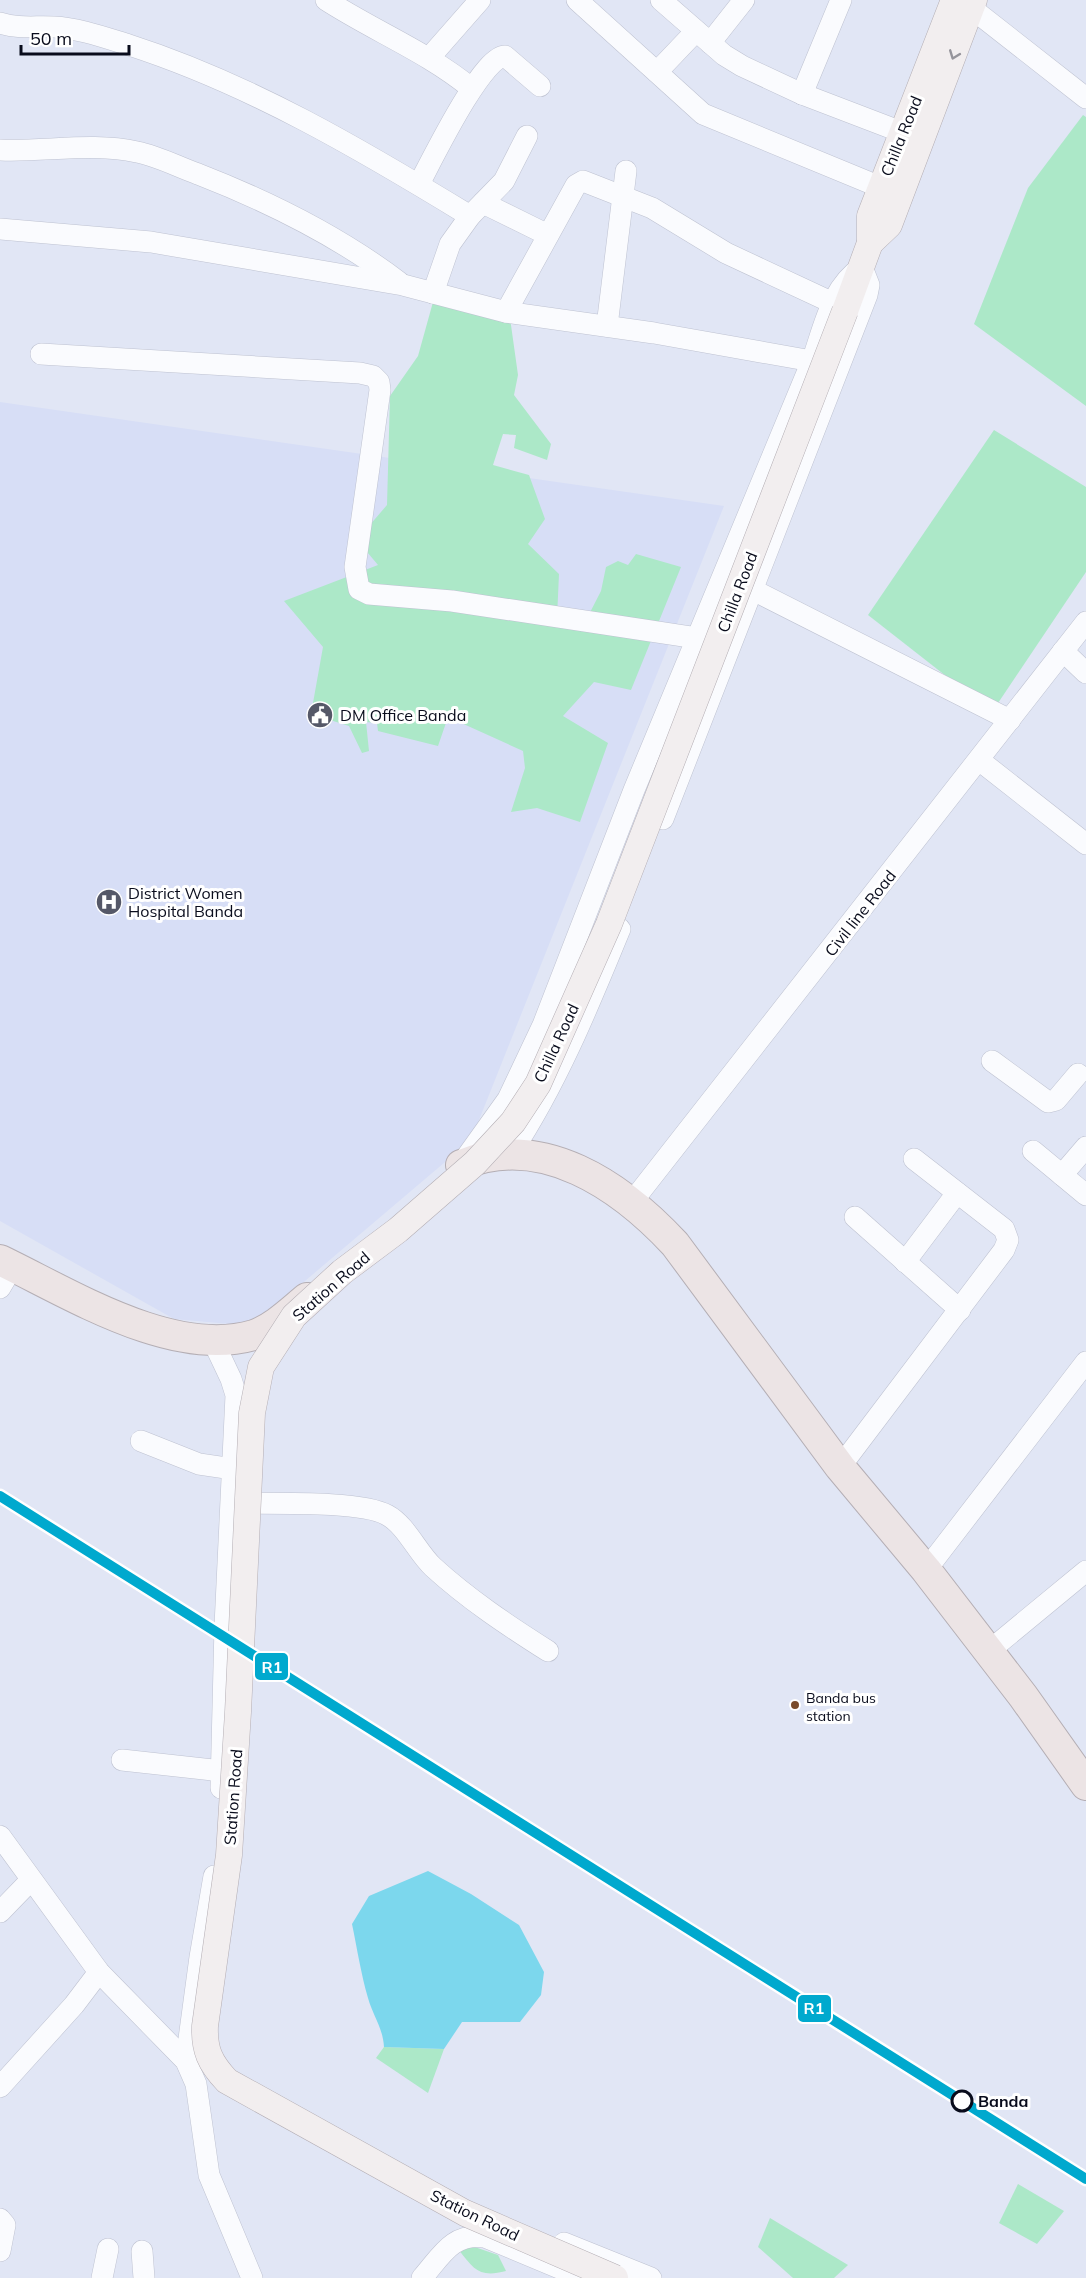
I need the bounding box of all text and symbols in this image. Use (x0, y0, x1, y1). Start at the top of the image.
scale bar (21, 18, 129, 56)
text: 50 m (30, 27, 72, 50)
one-way arrow (948, 49, 961, 60)
street label: Chilla Road (876, 93, 926, 179)
street label: Chilla Road (712, 549, 762, 635)
public building icon: DM Office Banda (305, 700, 335, 730)
place label: DM Office Banda (340, 705, 466, 725)
street label: Civil line Road (820, 866, 900, 960)
place label: District Women Hospital Banda (128, 883, 243, 921)
hospital icon: District Women Hospital Banda (94, 887, 124, 917)
street label: Chilla Road (529, 1000, 583, 1086)
street label: Station Road (288, 1247, 374, 1325)
line badge: R1 (254, 1652, 289, 1681)
text: R1 (262, 1657, 282, 1677)
place label: Banda bus station (806, 1689, 876, 1725)
marker: Banda bus station (789, 1699, 801, 1711)
street label: Station Road (220, 1748, 246, 1846)
line badge: R1 (797, 1994, 832, 2023)
text: R1 (804, 1998, 824, 2018)
marker: Banda (951, 2090, 973, 2112)
place label: Banda (978, 2091, 1028, 2111)
street label: Station Road (427, 2185, 523, 2245)

